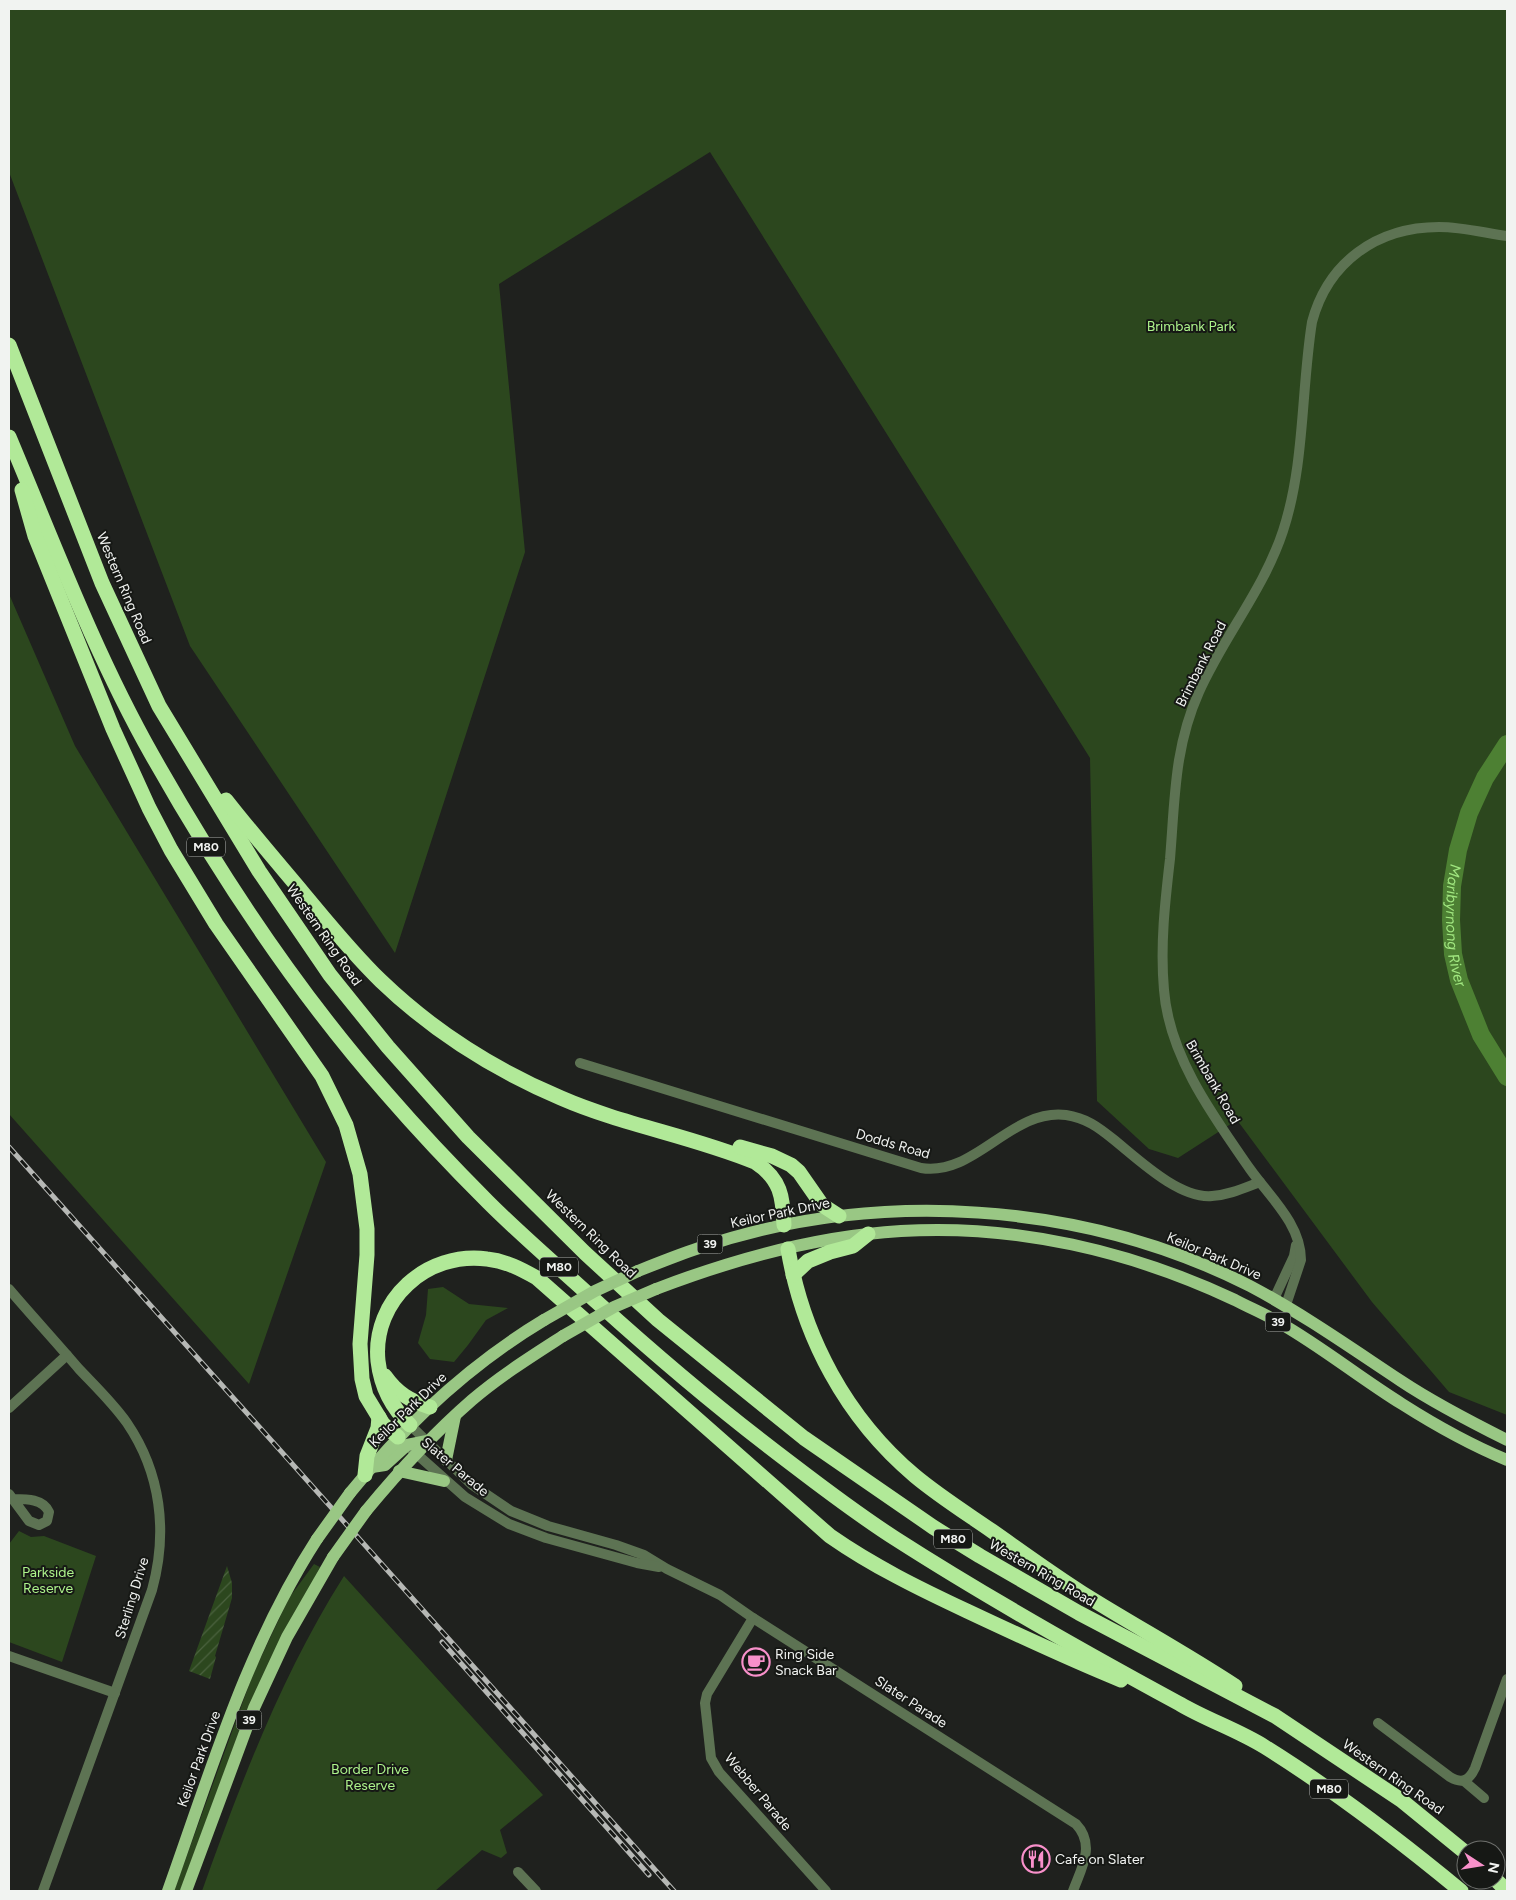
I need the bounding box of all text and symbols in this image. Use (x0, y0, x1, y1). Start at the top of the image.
park label: Brimbank Park (1147, 318, 1235, 335)
street label: Western Ring Road (93, 530, 155, 646)
street label: Brimbank Road (1172, 618, 1230, 710)
road number: M80 (187, 838, 225, 856)
water label: Maribyrnong River (1442, 863, 1470, 991)
street label: Western Ring Road (283, 881, 365, 989)
street label: Brimbank Road (1182, 1037, 1244, 1127)
street label: Dodds Road (854, 1125, 932, 1163)
street label: Western Ring Road (542, 1186, 640, 1282)
street label: Keilor Park Drive (729, 1194, 832, 1232)
street label: Keilor Park Drive (1164, 1228, 1264, 1284)
road number: 39 (698, 1234, 722, 1254)
road number: M80 (540, 1258, 578, 1276)
road number: 39 (1266, 1312, 1290, 1331)
street label: Keilor Park Drive (366, 1369, 451, 1451)
street label: Slater Parade (418, 1434, 492, 1500)
road number: M80 (934, 1530, 972, 1548)
street label: Western Ring Road (986, 1536, 1098, 1610)
street label: Sterling Drive (112, 1555, 153, 1641)
park label: Parkside Reserve (22, 1564, 74, 1597)
place label: Ring Side Snack Bar (775, 1646, 837, 1679)
cafe icon: Ring Side Snack Bar (741, 1647, 771, 1677)
street label: Slater Parade (872, 1672, 951, 1732)
street label: Keilor Park Drive (174, 1708, 224, 1809)
road number: 39 (236, 1710, 262, 1730)
street label: Western Ring Road (1339, 1736, 1447, 1818)
street label: Webber Parade (721, 1750, 795, 1834)
park label: Border Drive Reserve (331, 1761, 409, 1794)
road number: M80 (1310, 1780, 1348, 1798)
north arrow (1456, 1840, 1506, 1890)
restaurant icon: Cafe on Slater (1021, 1844, 1051, 1874)
place label: Cafe on Slater (1055, 1851, 1145, 1868)
text: N (1484, 1861, 1503, 1875)

